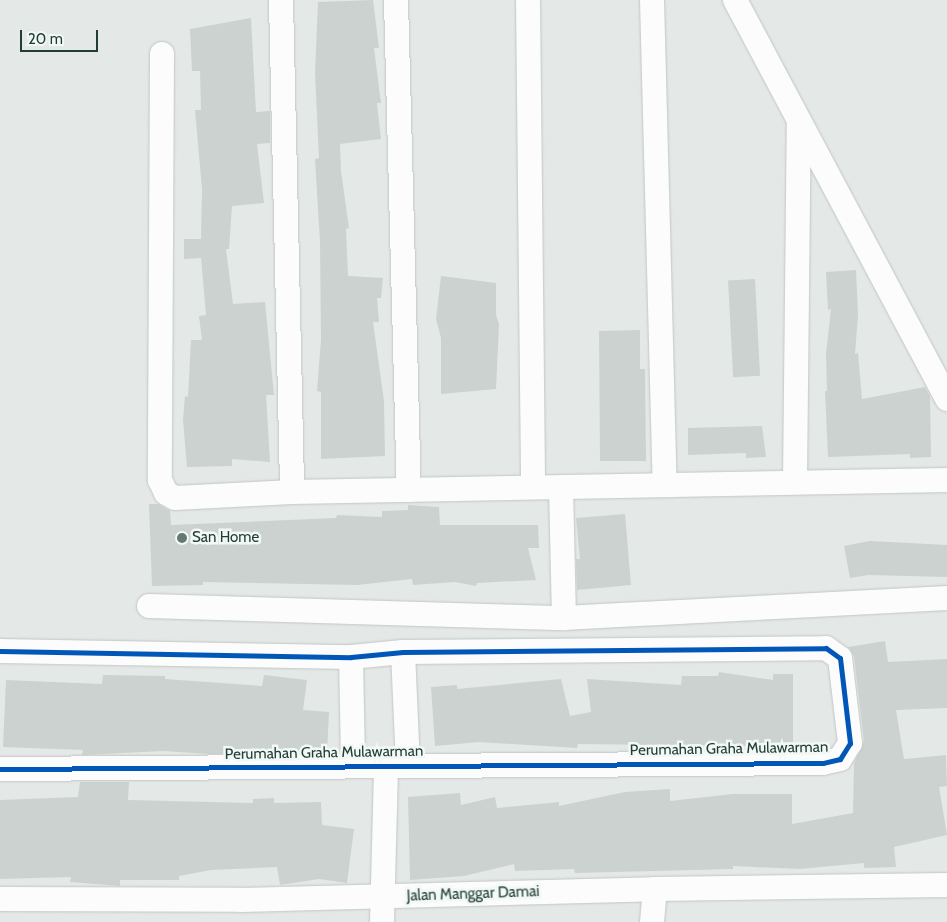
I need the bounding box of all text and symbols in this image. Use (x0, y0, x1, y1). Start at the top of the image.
scale bar (22, 20, 100, 52)
text: 20 m (28, 30, 63, 48)
place label: San Home (192, 529, 259, 547)
marker: San Home (176, 532, 188, 544)
street label: Perumahan Graha Mulawarman (630, 738, 828, 760)
street label: Perumahan Graha Mulawarman (225, 742, 423, 764)
street label: Jalan Manggar Damai (406, 883, 540, 905)

